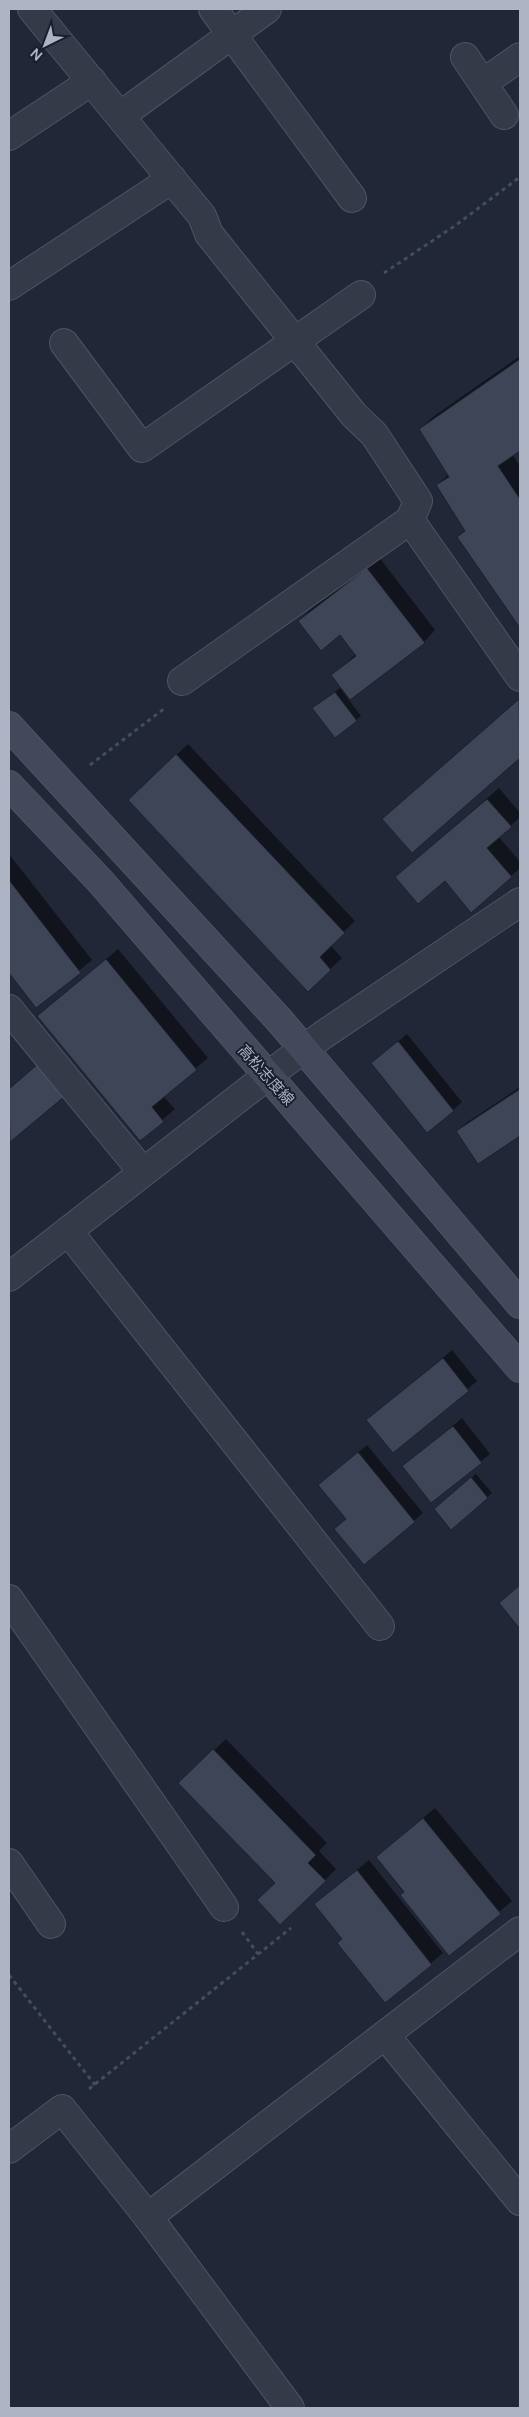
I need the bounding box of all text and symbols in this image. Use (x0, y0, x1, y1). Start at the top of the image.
north arrow (20, 20, 70, 70)
text: N (26, 45, 46, 65)
street label: 高松志度線 (233, 1040, 299, 1110)

